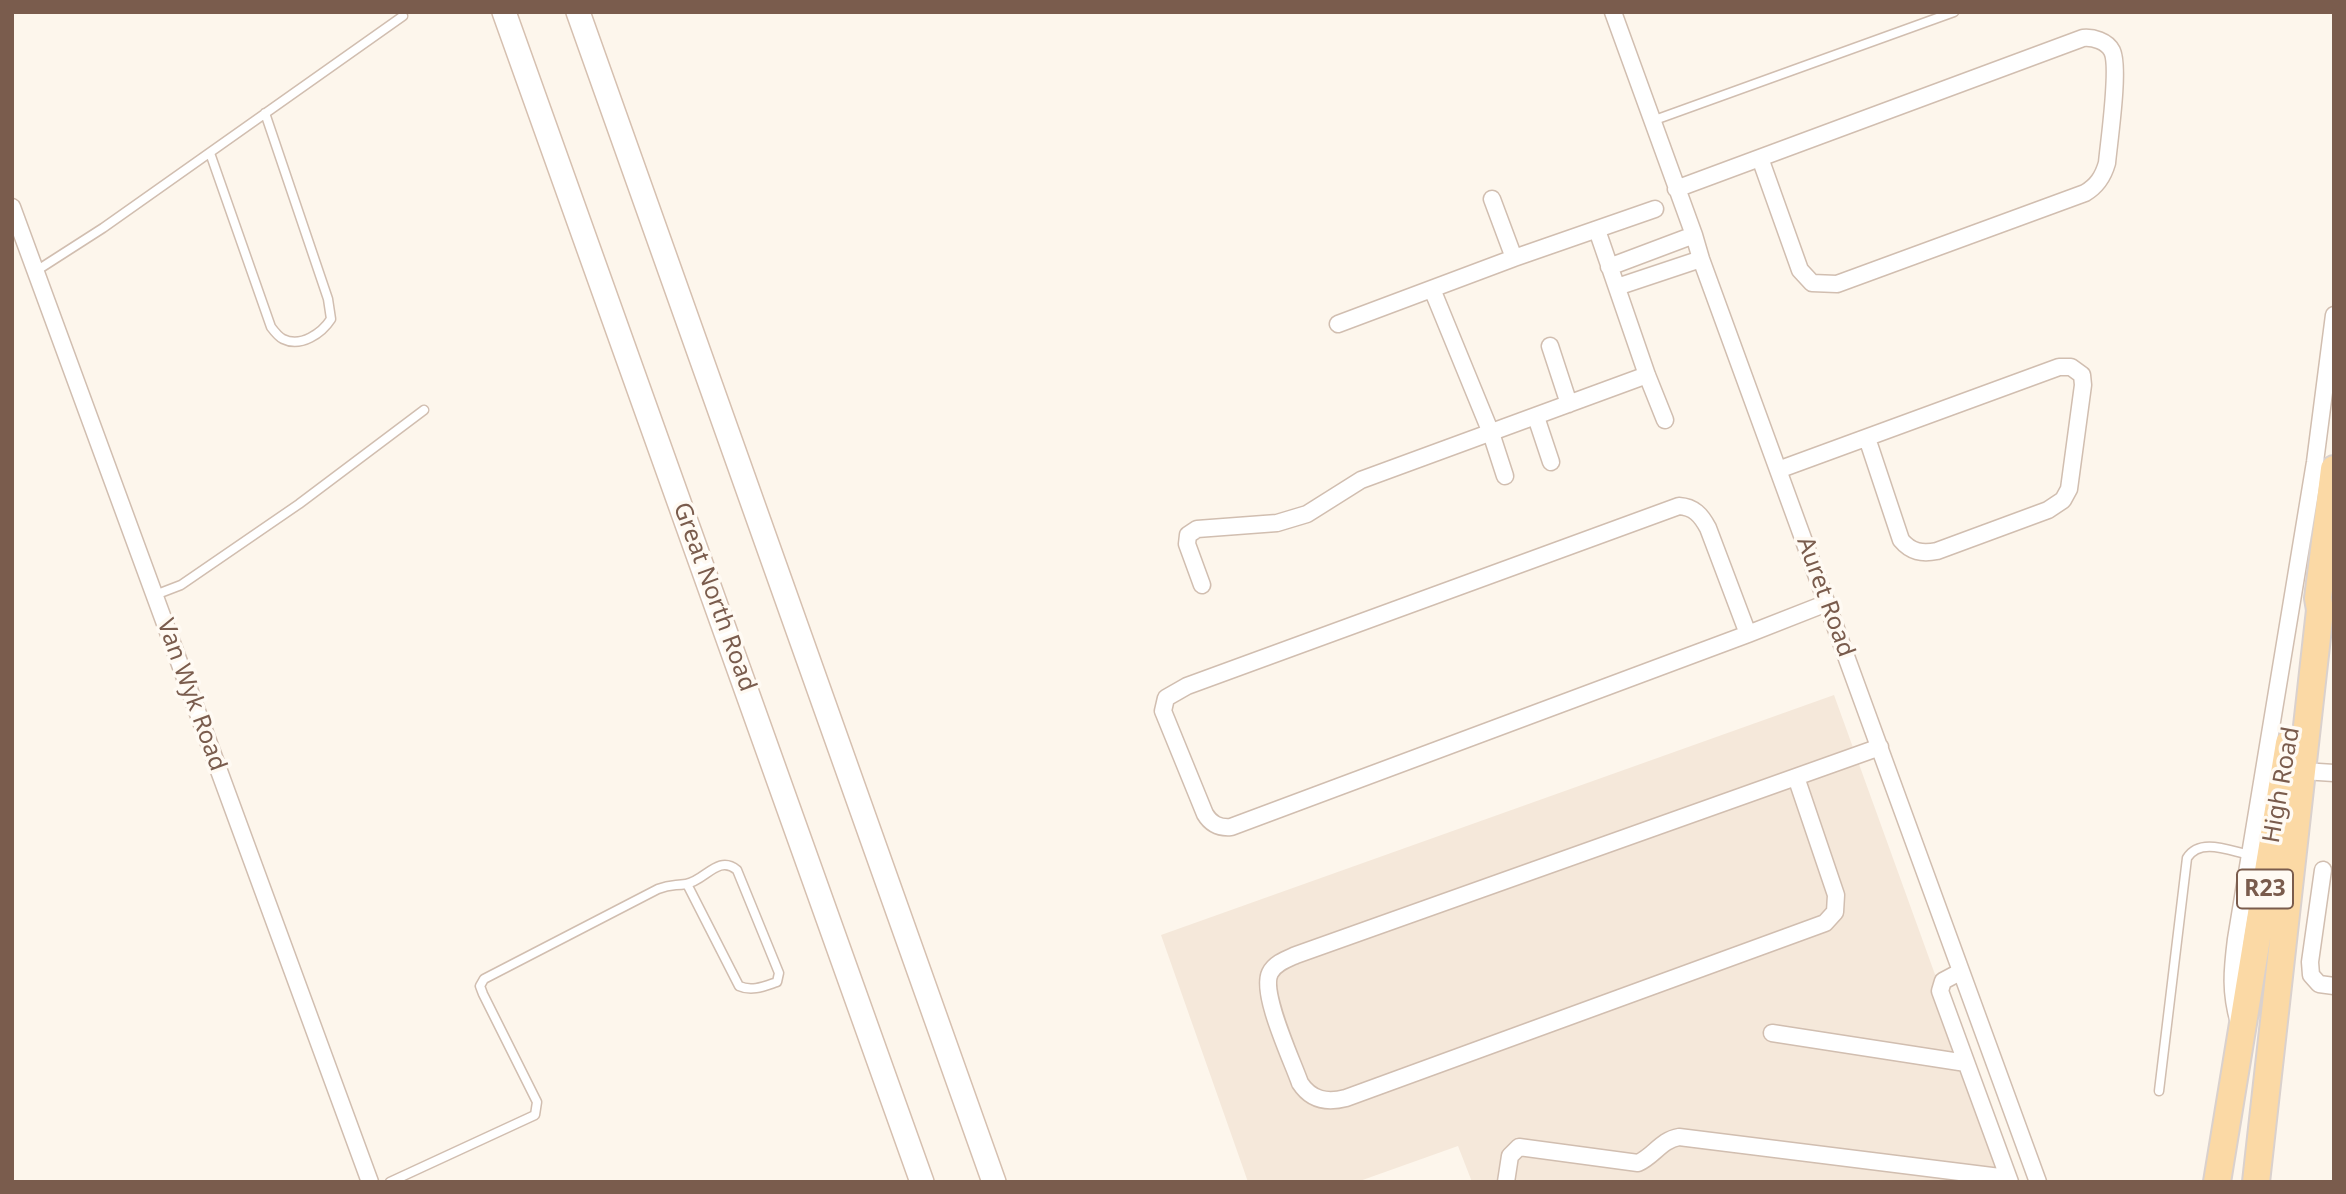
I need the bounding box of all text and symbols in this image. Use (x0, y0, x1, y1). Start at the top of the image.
street label: Great North Road (666, 499, 762, 695)
street label: Auret Road (1790, 533, 1860, 661)
street label: Van Wyk Road (150, 615, 232, 775)
street label: High Road (2258, 725, 2306, 845)
road number: R23 (2237, 870, 2293, 908)

